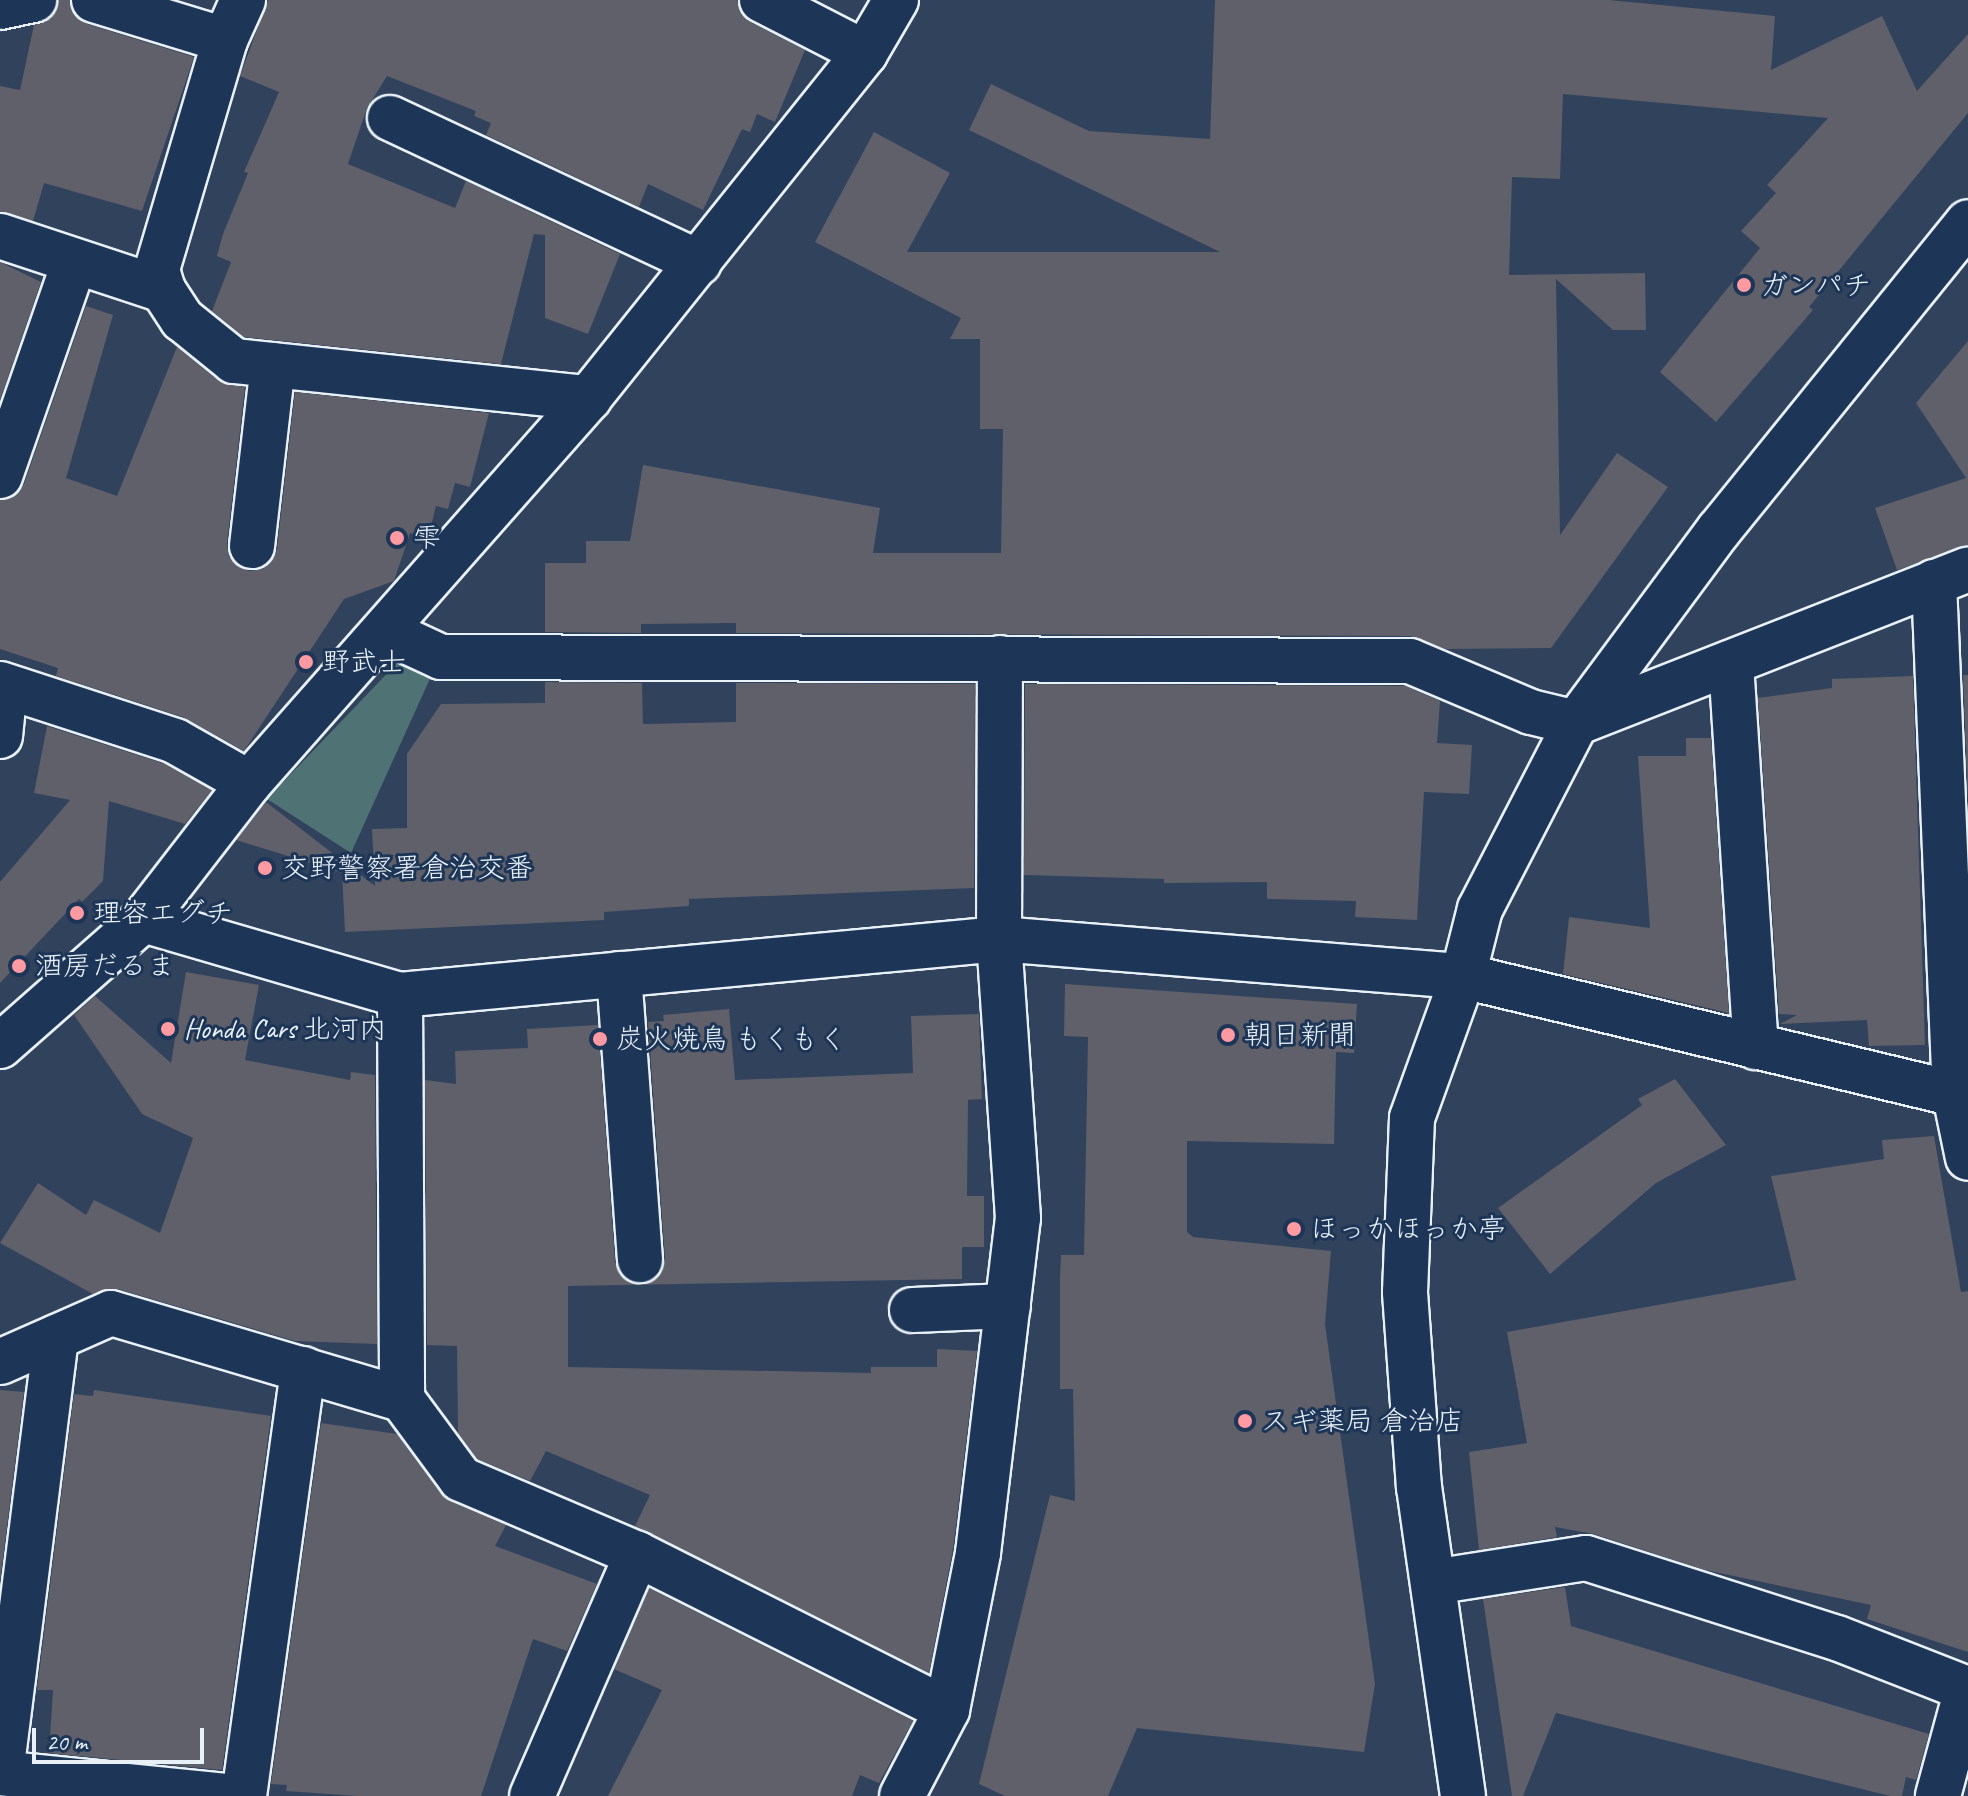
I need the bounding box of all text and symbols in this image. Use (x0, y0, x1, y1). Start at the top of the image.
place label: ガンパチ (1760, 268, 1872, 302)
marker: ガンパチ (1735, 276, 1753, 294)
place label: 雫 (413, 521, 441, 555)
marker: 雫 (388, 529, 406, 547)
place label: 野武士 (322, 645, 406, 679)
marker: 野武士 (297, 653, 315, 671)
place label: 交野警察署倉治交番 (281, 851, 533, 885)
marker: 交野警察署倉治交番 (256, 859, 274, 877)
place label: 理容エグチ (93, 896, 233, 930)
marker: 理容エグチ (68, 904, 86, 922)
place label: 酒房だるま (35, 949, 175, 983)
marker: 酒房だるま (10, 957, 28, 975)
place label: Honda Cars 北河内 (184, 1012, 387, 1046)
place label: 朝日新聞 (1244, 1018, 1356, 1052)
marker: Honda Cars 北河内 (159, 1020, 177, 1038)
place label: 炭火焼鳥 もくもく (616, 1022, 847, 1056)
marker: 朝日新聞 (1219, 1026, 1237, 1044)
marker: 炭火焼鳥 もくもく (591, 1030, 609, 1048)
place label: ほっかほっか亭 (1310, 1212, 1506, 1246)
marker: ほっかほっか亭 (1285, 1220, 1303, 1238)
place label: スギ薬局 倉治店 (1261, 1404, 1464, 1438)
marker: スギ薬局 倉治店 (1236, 1412, 1254, 1430)
scale bar (36, 1712, 208, 1762)
text: 20 m (46, 1727, 87, 1757)

